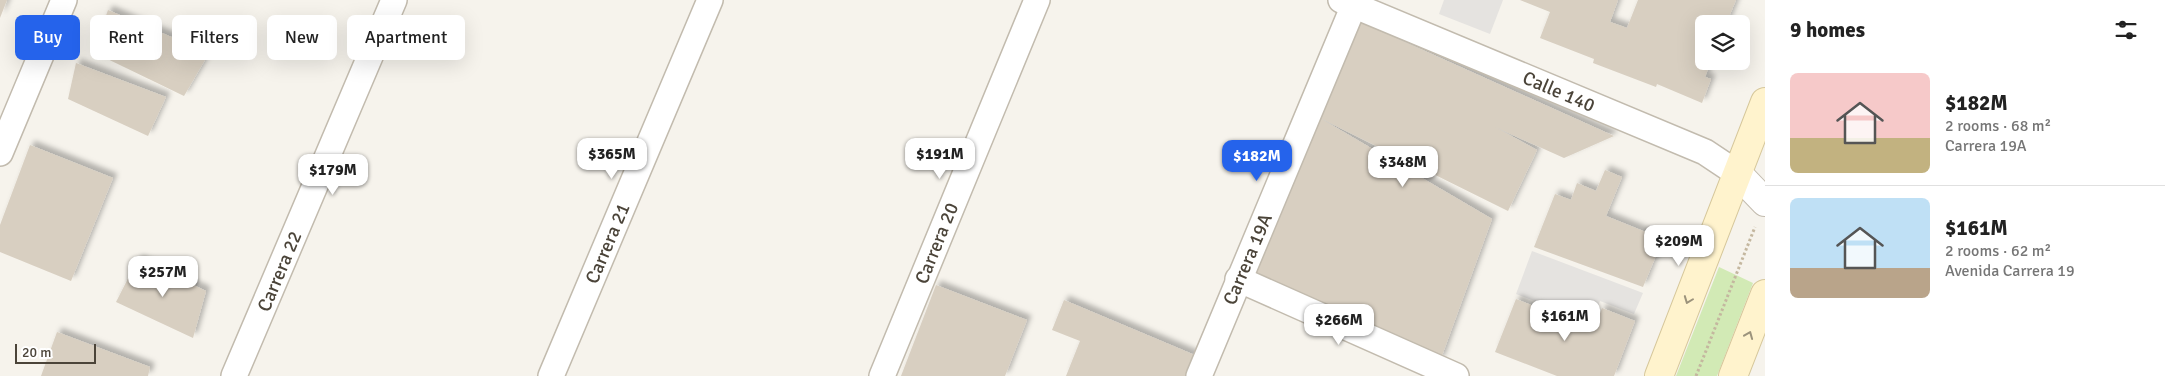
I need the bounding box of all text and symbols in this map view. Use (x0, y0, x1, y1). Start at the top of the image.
chip: Buy (15, 15, 80, 60)
chip: Rent (90, 15, 162, 60)
chip: Filters (172, 15, 257, 60)
chip: New (267, 15, 337, 60)
chip: Apartment (347, 15, 465, 60)
map controls (1695, 15, 1750, 70)
button: layers (1695, 15, 1750, 70)
icon: filters (2112, 16, 2140, 44)
text: 9 homes (1790, 17, 1865, 43)
street label: Calle 140 (1519, 66, 1598, 118)
text: $182M (1945, 90, 2008, 116)
icon: home (1830, 93, 1890, 153)
text: 2 rooms · 68 m² (1945, 116, 2051, 136)
text: Carrera 19A (1945, 136, 2027, 156)
pin: $365M (577, 138, 647, 180)
pin: $191M (905, 138, 975, 180)
pin: $182M (1222, 140, 1292, 182)
text: $365M (588, 144, 636, 164)
text: $191M (916, 144, 964, 164)
text: $182M (1233, 146, 1281, 166)
pin: $348M (1368, 146, 1438, 188)
text: $348M (1379, 152, 1427, 172)
pin: $179M (298, 154, 368, 196)
text: $179M (309, 160, 357, 180)
street label: Carrera 21 (580, 199, 636, 287)
street label: Carrera 20 (910, 199, 964, 287)
street label: Carrera 19A (1218, 210, 1278, 309)
text: $161M (1945, 215, 2008, 241)
icon: home (1830, 218, 1890, 278)
pin: $209M (1644, 224, 1714, 267)
street label: Carrera 22 (252, 227, 308, 315)
text: $209M (1655, 231, 1703, 251)
text: 2 rooms · 62 m² (1945, 241, 2051, 261)
pin: $257M (128, 256, 198, 298)
text: Avenida Carrera 19 (1945, 261, 2075, 281)
text: $257M (139, 262, 187, 282)
one-way arrow (1684, 296, 1694, 304)
pin: $161M (1530, 300, 1600, 342)
pin: $266M (1304, 304, 1374, 346)
text: $161M (1541, 306, 1589, 326)
text: $266M (1315, 310, 1363, 330)
one-way arrow (1743, 331, 1753, 340)
scale bar (15, 341, 96, 364)
text: 20 m (22, 344, 51, 361)

